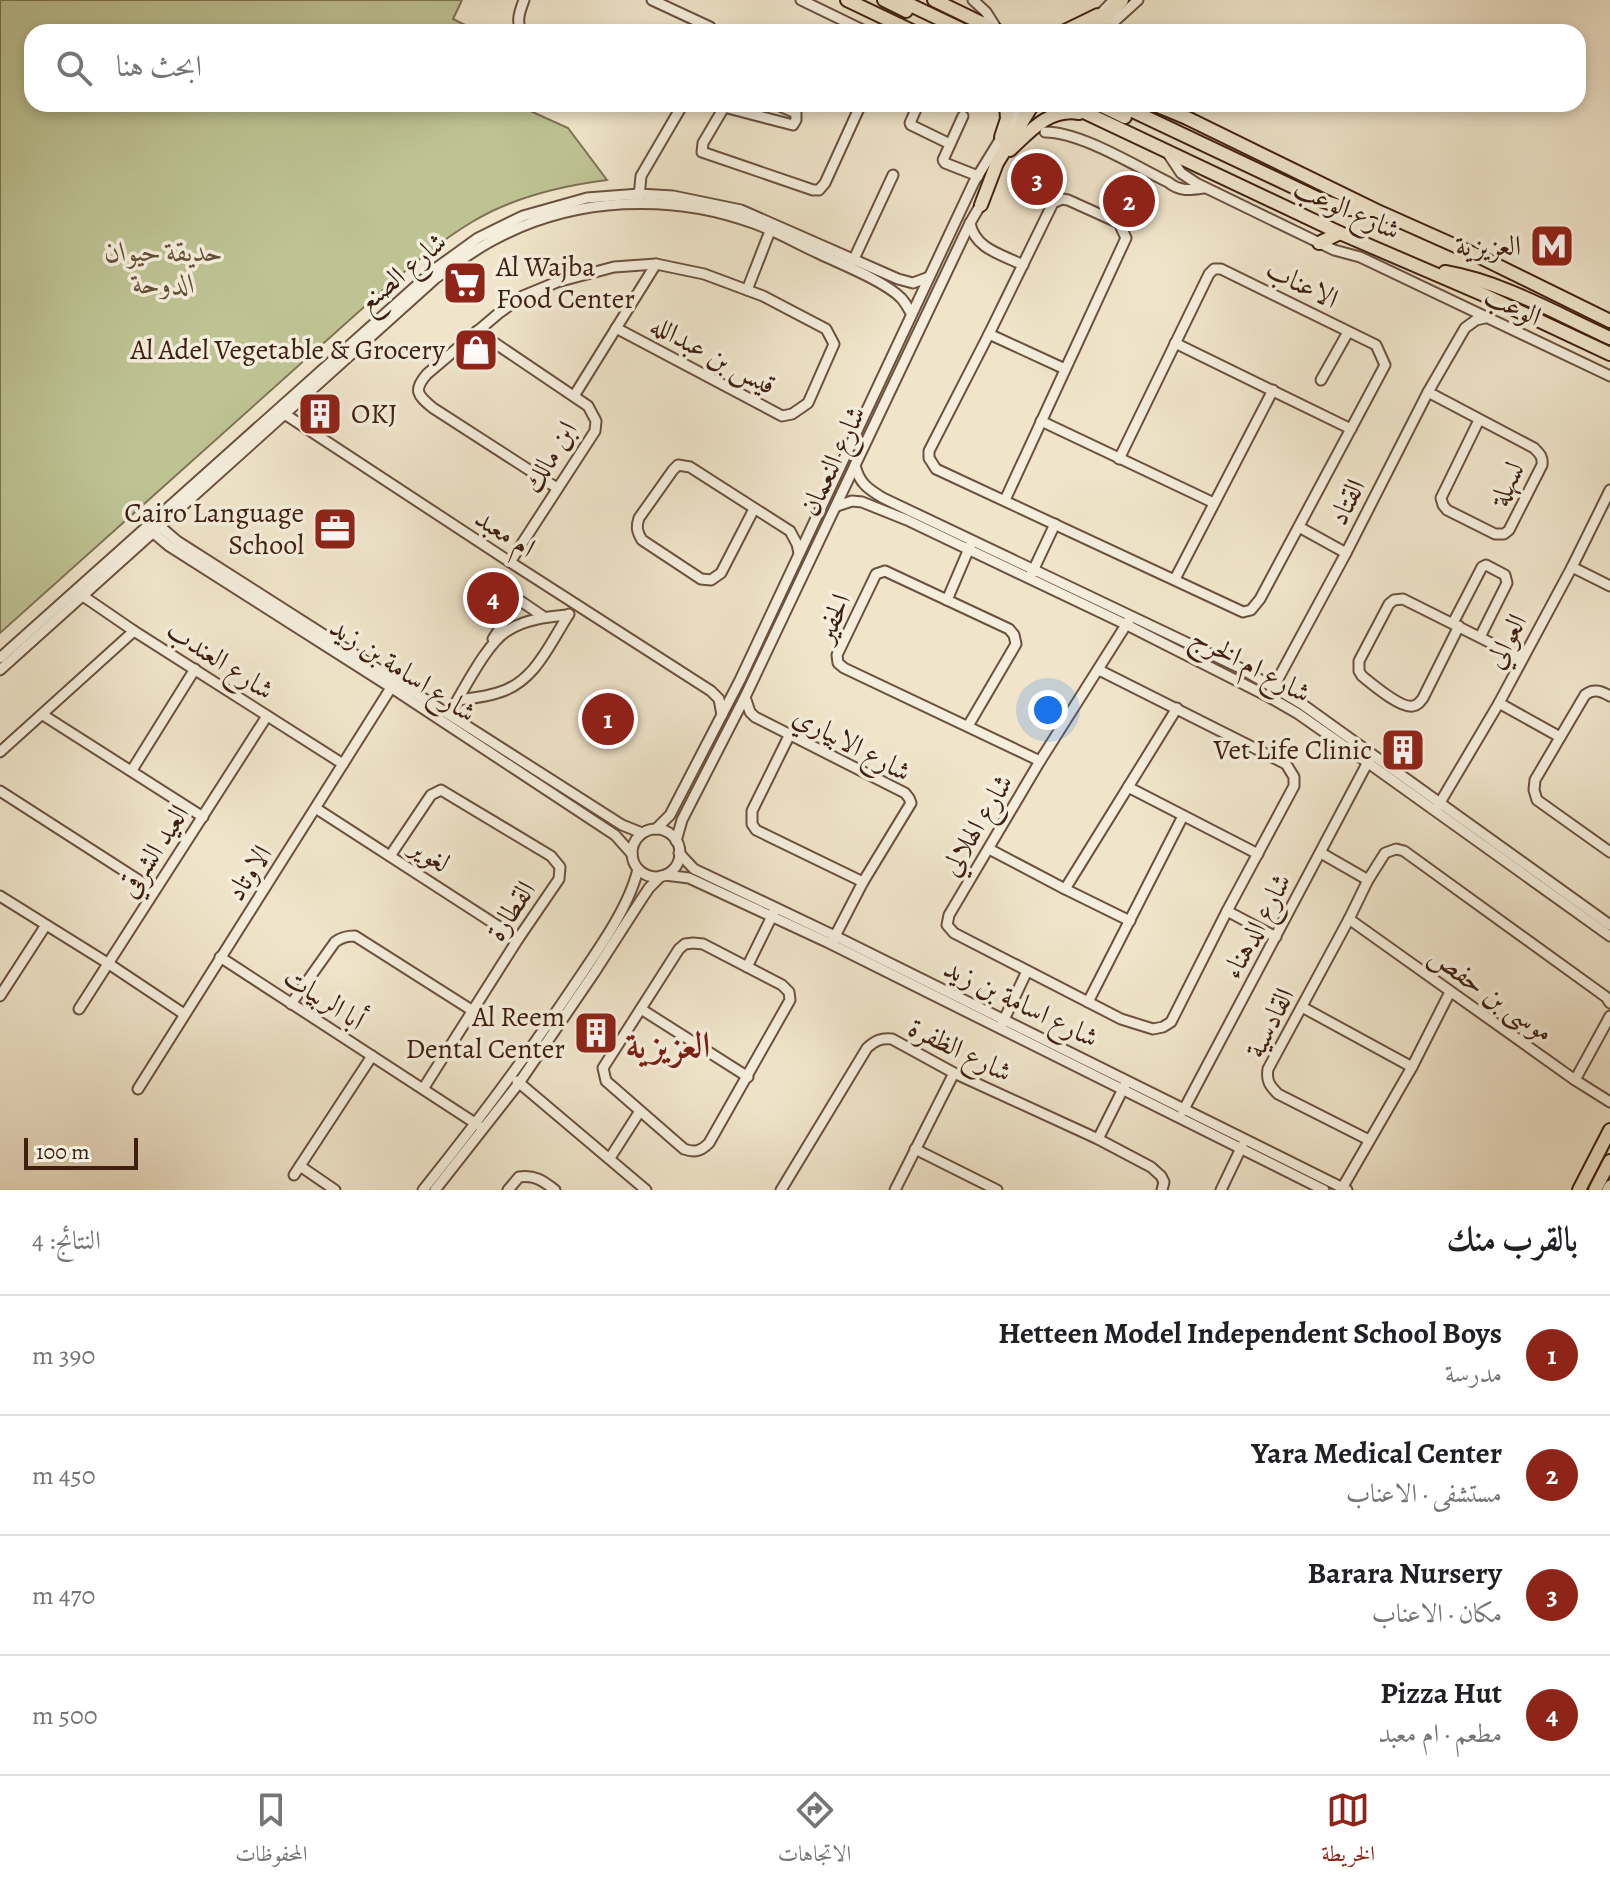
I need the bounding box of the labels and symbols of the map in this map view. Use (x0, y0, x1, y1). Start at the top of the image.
pin: 3 (1011, 149, 1063, 209)
street label: شارع الوعب (1286, 169, 1406, 253)
pin: 2 (1103, 171, 1155, 231)
metro station icon: العزيزية (1528, 222, 1576, 270)
street label: شارع الصنع (349, 223, 459, 325)
place label: العزيزية (1455, 227, 1521, 265)
park label: حديقة حيوان الدوحة (105, 233, 223, 303)
place label: Al Wajba Food Center (495, 248, 635, 318)
street label: الاعناب (1259, 250, 1345, 318)
supermarket icon: Al Wajba Food Center (441, 259, 489, 307)
street label: الوعب (1478, 276, 1548, 336)
street label: قيس بن عبدالله (643, 306, 783, 404)
shop icon: Al Adel Vegetable & Grocery (452, 326, 500, 374)
place label: Al Adel Vegetable & Grocery (129, 331, 445, 369)
building icon: OKJ (296, 390, 344, 438)
place label: OKJ (351, 395, 397, 433)
street label: شارع النعمان (791, 400, 879, 524)
street label: ابن مالك (514, 414, 586, 500)
street label: لسهلة (1479, 456, 1534, 514)
street label: القتاد (1319, 472, 1375, 532)
place label: Cairo Language School (124, 494, 304, 564)
street label: ام معبد (464, 499, 543, 571)
office icon: Cairo Language School (311, 505, 359, 553)
pin: 4 (467, 568, 519, 628)
street label: الحفير (805, 588, 860, 651)
street label: العوالي (1476, 607, 1539, 677)
street label: شارع اسامة بن زيد (320, 608, 484, 735)
street label: شارع العندب (157, 611, 281, 712)
street label: شارع ام الخرج (1182, 618, 1317, 718)
pin: 1 (582, 689, 634, 749)
your location (1028, 690, 1068, 730)
street label: شارع الابياري (784, 697, 918, 795)
building icon: Vet Life Clinic (1379, 726, 1427, 774)
place label: Vet Life Clinic (1212, 731, 1372, 769)
street label: شارع الهلالي (932, 767, 1026, 885)
street label: العيد الشرقي (110, 797, 201, 907)
street label: لغوير (400, 826, 457, 882)
street label: الاوتاد (217, 838, 281, 908)
street label: شارع الدهناء (1213, 867, 1304, 987)
street label: القطارة (477, 873, 545, 949)
street label: موسى بن حفص (1421, 937, 1561, 1051)
street label: شارع اسامة بن زيد (936, 949, 1105, 1060)
street label: أبا الربيات (276, 958, 373, 1040)
street label: القادسية (1236, 981, 1304, 1065)
place label: Al Reem Dental Center (405, 998, 565, 1068)
building icon: Al Reem Dental Center (572, 1009, 620, 1057)
street label: شارع الظفرة (900, 1009, 1018, 1095)
district label: العزيزية (626, 1020, 710, 1069)
scale bar (24, 1134, 138, 1170)

